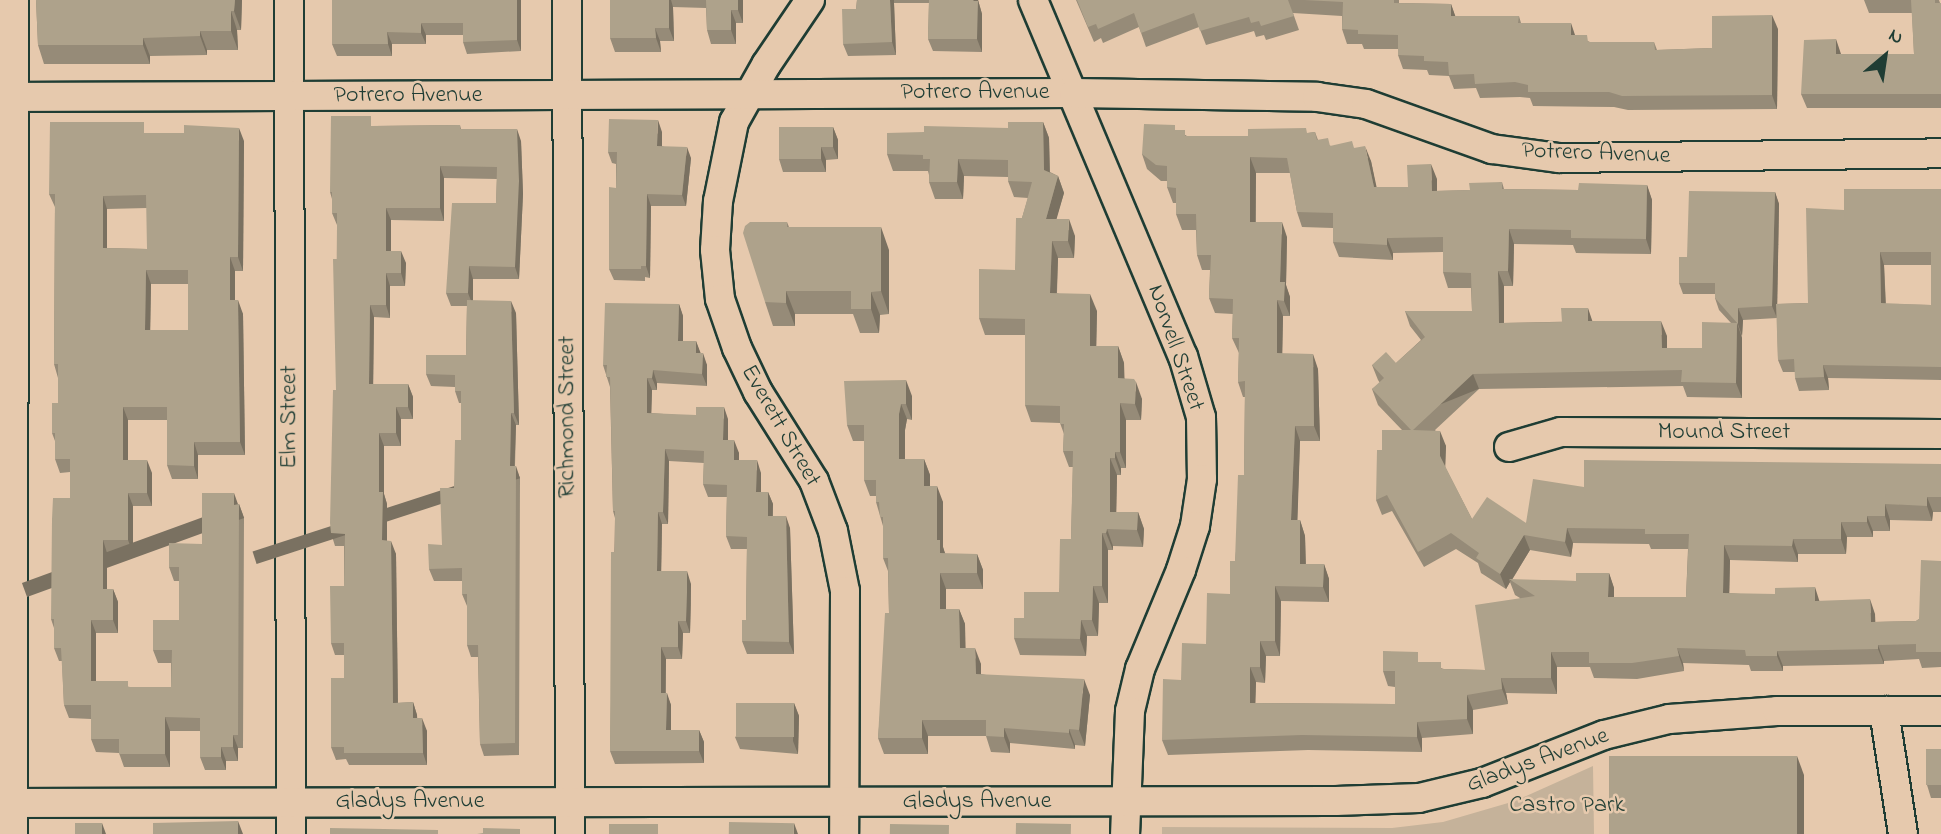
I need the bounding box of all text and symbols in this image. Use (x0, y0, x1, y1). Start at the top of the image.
north arrow (1850, 21, 1920, 91)
text: N (1883, 22, 1908, 52)
street label: Potrero Avenue (901, 79, 1049, 107)
street label: Potrero Avenue (334, 82, 482, 110)
street label: Potrero Avenue (1521, 137, 1671, 171)
street label: Norvell Street (1140, 281, 1210, 415)
street label: Richmond Street (554, 336, 582, 498)
street label: Everett Street (734, 360, 826, 492)
street label: Elm Street (276, 365, 304, 469)
street label: Mound Street (1658, 419, 1790, 447)
street label: Gladys Avenue (1463, 722, 1613, 800)
street label: Gladys Avenue (336, 788, 484, 816)
street label: Gladys Avenue (903, 788, 1051, 816)
park label: Castro Park (1509, 792, 1625, 820)

